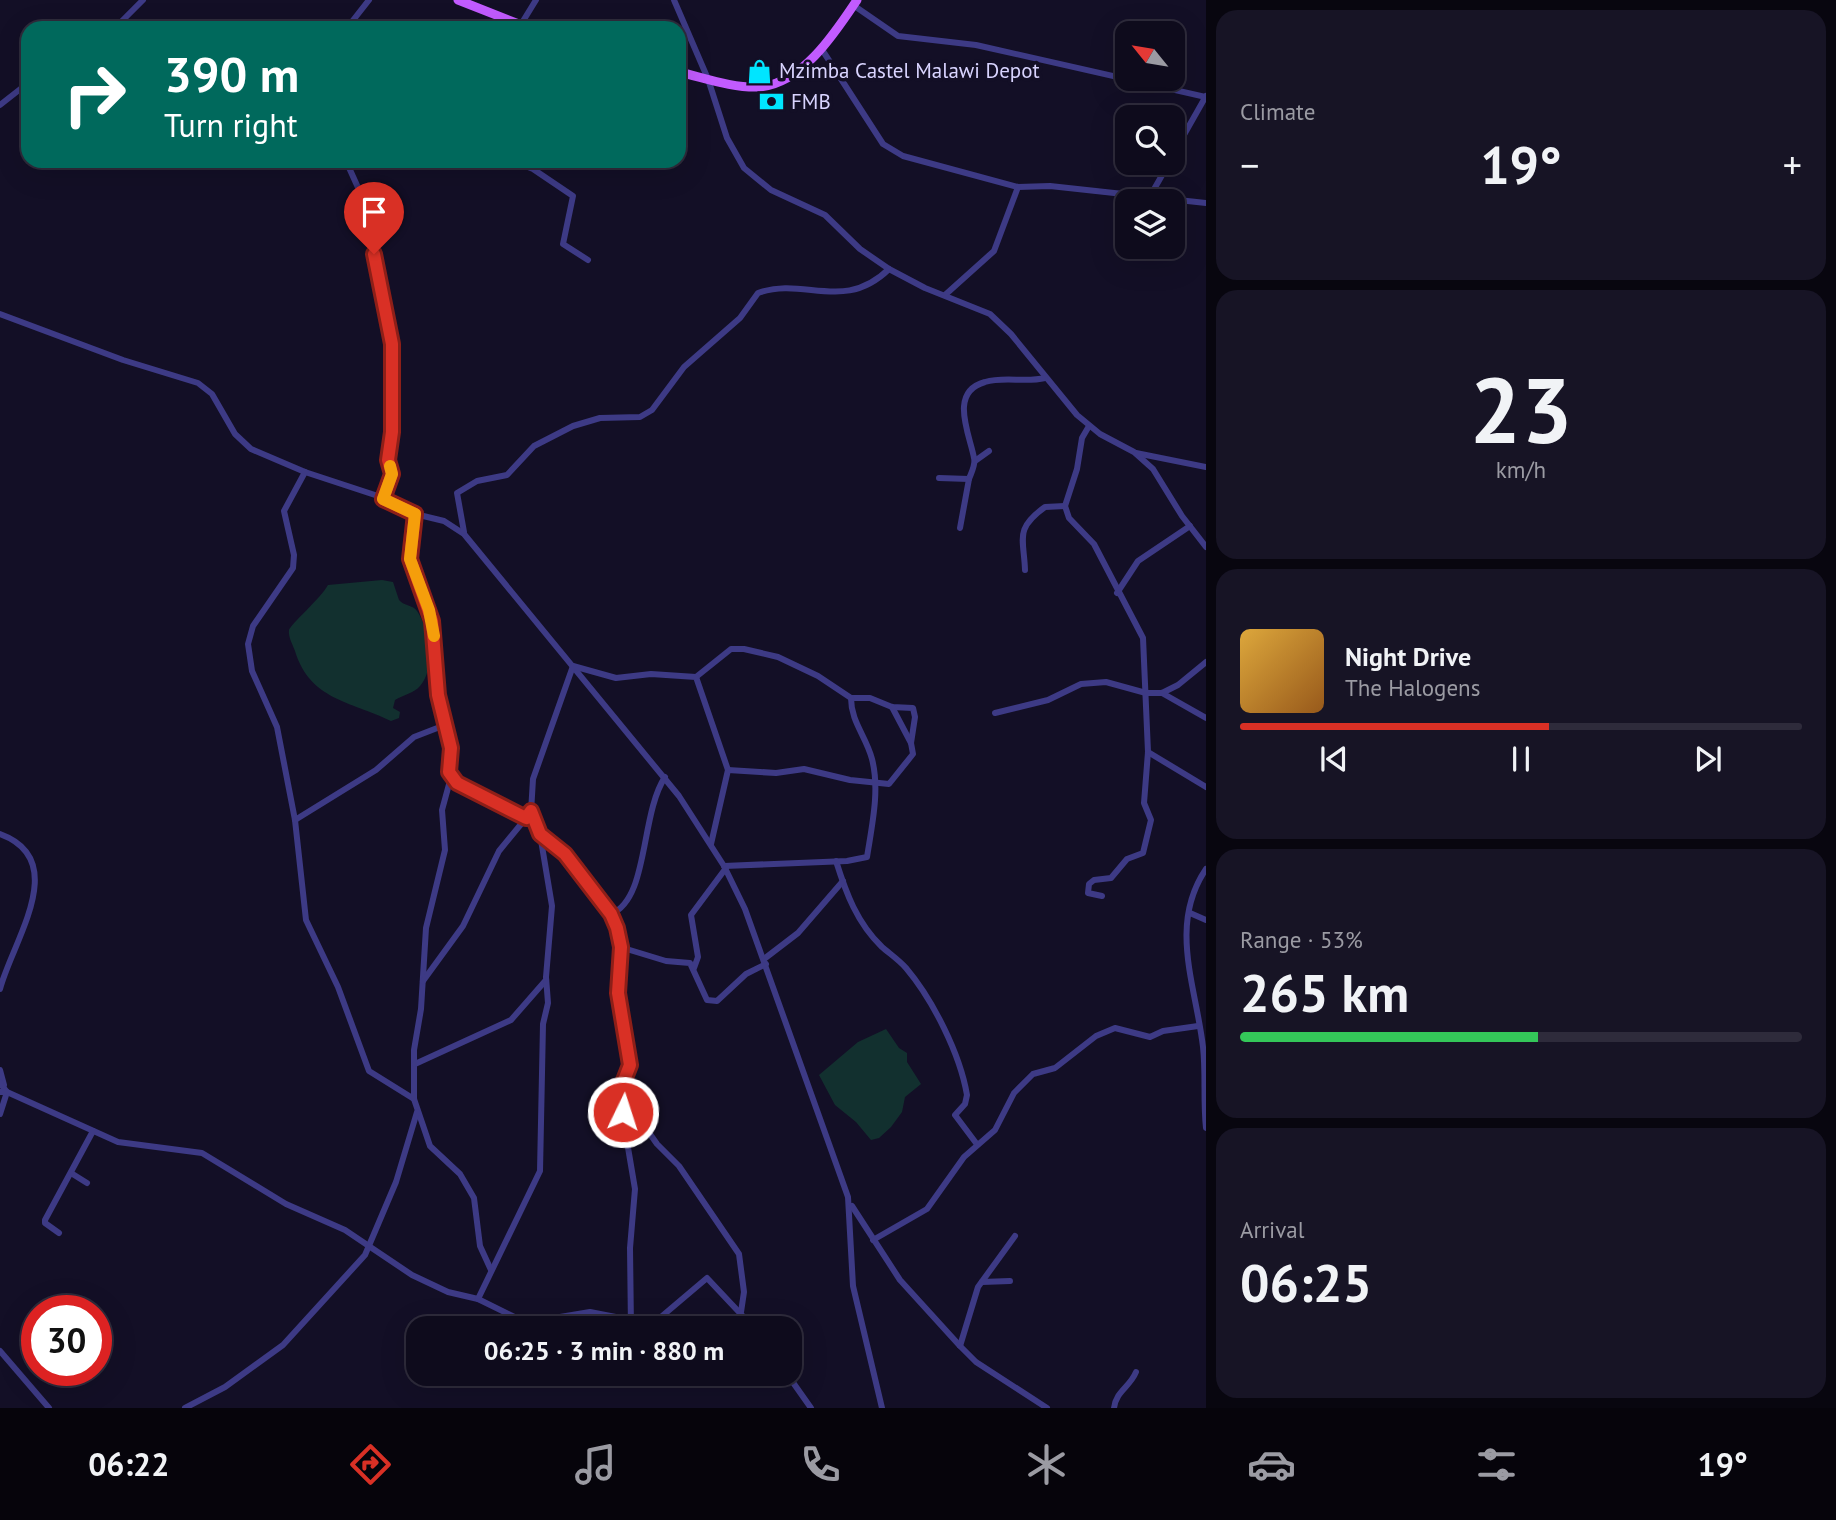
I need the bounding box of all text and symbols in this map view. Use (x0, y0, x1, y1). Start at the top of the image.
north arrow (1115, 21, 1185, 91)
map controls (1115, 21, 1185, 259)
text: 390 m (164, 42, 299, 106)
icon: right (49, 49, 140, 140)
shop icon: Mzimba Castel Malawi Depot (745, 57, 773, 85)
place label: Mzimba Castel Malawi Depot (779, 57, 1040, 84)
bank icon: FMB (757, 88, 785, 116)
place label: FMB (791, 88, 831, 115)
text: Climate (1240, 97, 1315, 126)
text: Turn right (164, 104, 298, 146)
button: search (1115, 105, 1185, 175)
text: 19° (1480, 131, 1562, 198)
text: − (1240, 140, 1259, 189)
text: + (1783, 140, 1802, 189)
pin (344, 182, 404, 254)
button: layers (1115, 189, 1185, 259)
icon: arrive (355, 193, 393, 231)
text: 23 (1469, 350, 1573, 468)
text: km/h (1496, 455, 1546, 484)
text: Night Drive (1345, 640, 1471, 673)
text: The Halogens (1345, 673, 1480, 702)
icon: previous (1315, 740, 1353, 778)
icon: pause (1502, 740, 1540, 778)
icon: next (1689, 740, 1727, 778)
text: Range · 53% (1240, 925, 1363, 954)
text: 265 km (1240, 959, 1409, 1026)
position arrow (586, 1075, 660, 1149)
text: Arrival (1240, 1215, 1304, 1244)
text: 06:25 (1240, 1249, 1372, 1316)
speed limit sign: 30 (21, 1295, 112, 1386)
text: 06:25 · 3 min · 880 m (484, 1334, 724, 1367)
icon: directions (346, 1440, 395, 1489)
icon: music (571, 1440, 620, 1489)
icon: phone (796, 1440, 845, 1489)
icon: climate (1022, 1440, 1071, 1489)
icon: car (1247, 1440, 1296, 1489)
icon: filters (1472, 1440, 1521, 1489)
text: 06:22 (88, 1443, 169, 1485)
text: 19° (1698, 1443, 1748, 1485)

